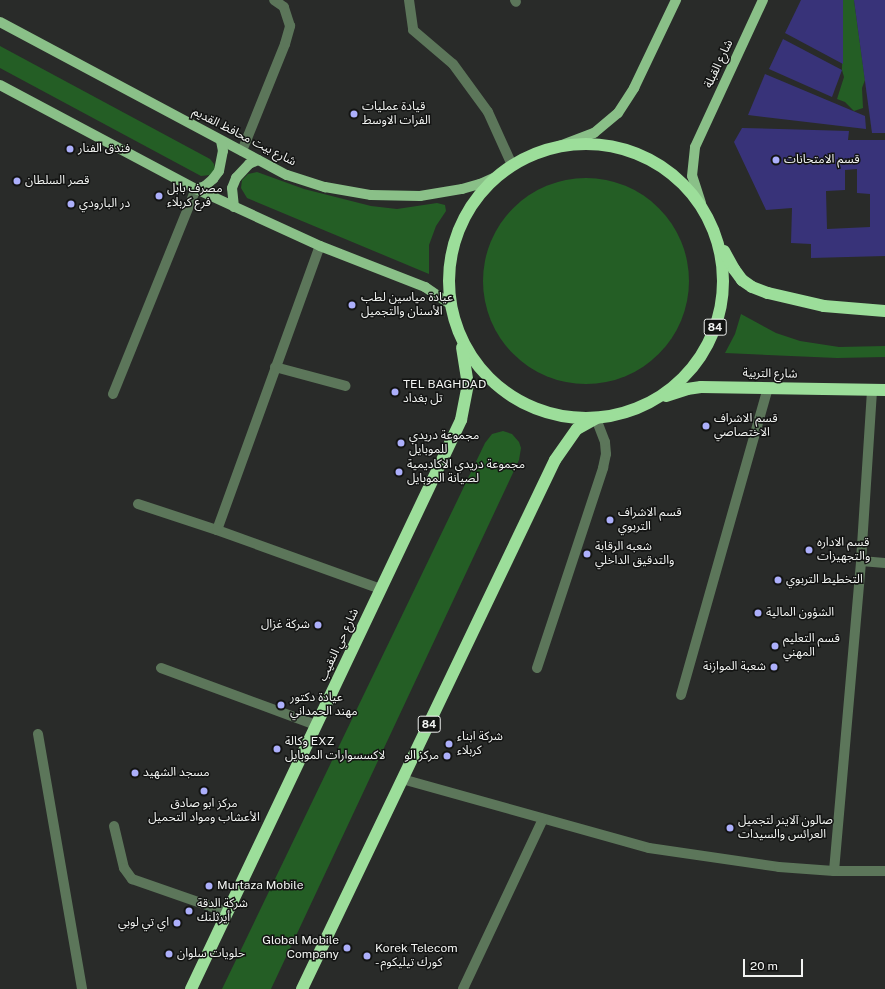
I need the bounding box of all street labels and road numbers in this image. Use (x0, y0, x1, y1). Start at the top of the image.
street label: شارع القبلة (702, 37, 736, 91)
street label: شارع بيت محافظ القديم (190, 105, 298, 169)
road number: 84 (703, 318, 727, 336)
street label: شارع التربية (743, 366, 797, 382)
street label: شارع حي النقيب (316, 606, 362, 684)
road number: 84 (417, 715, 441, 733)

